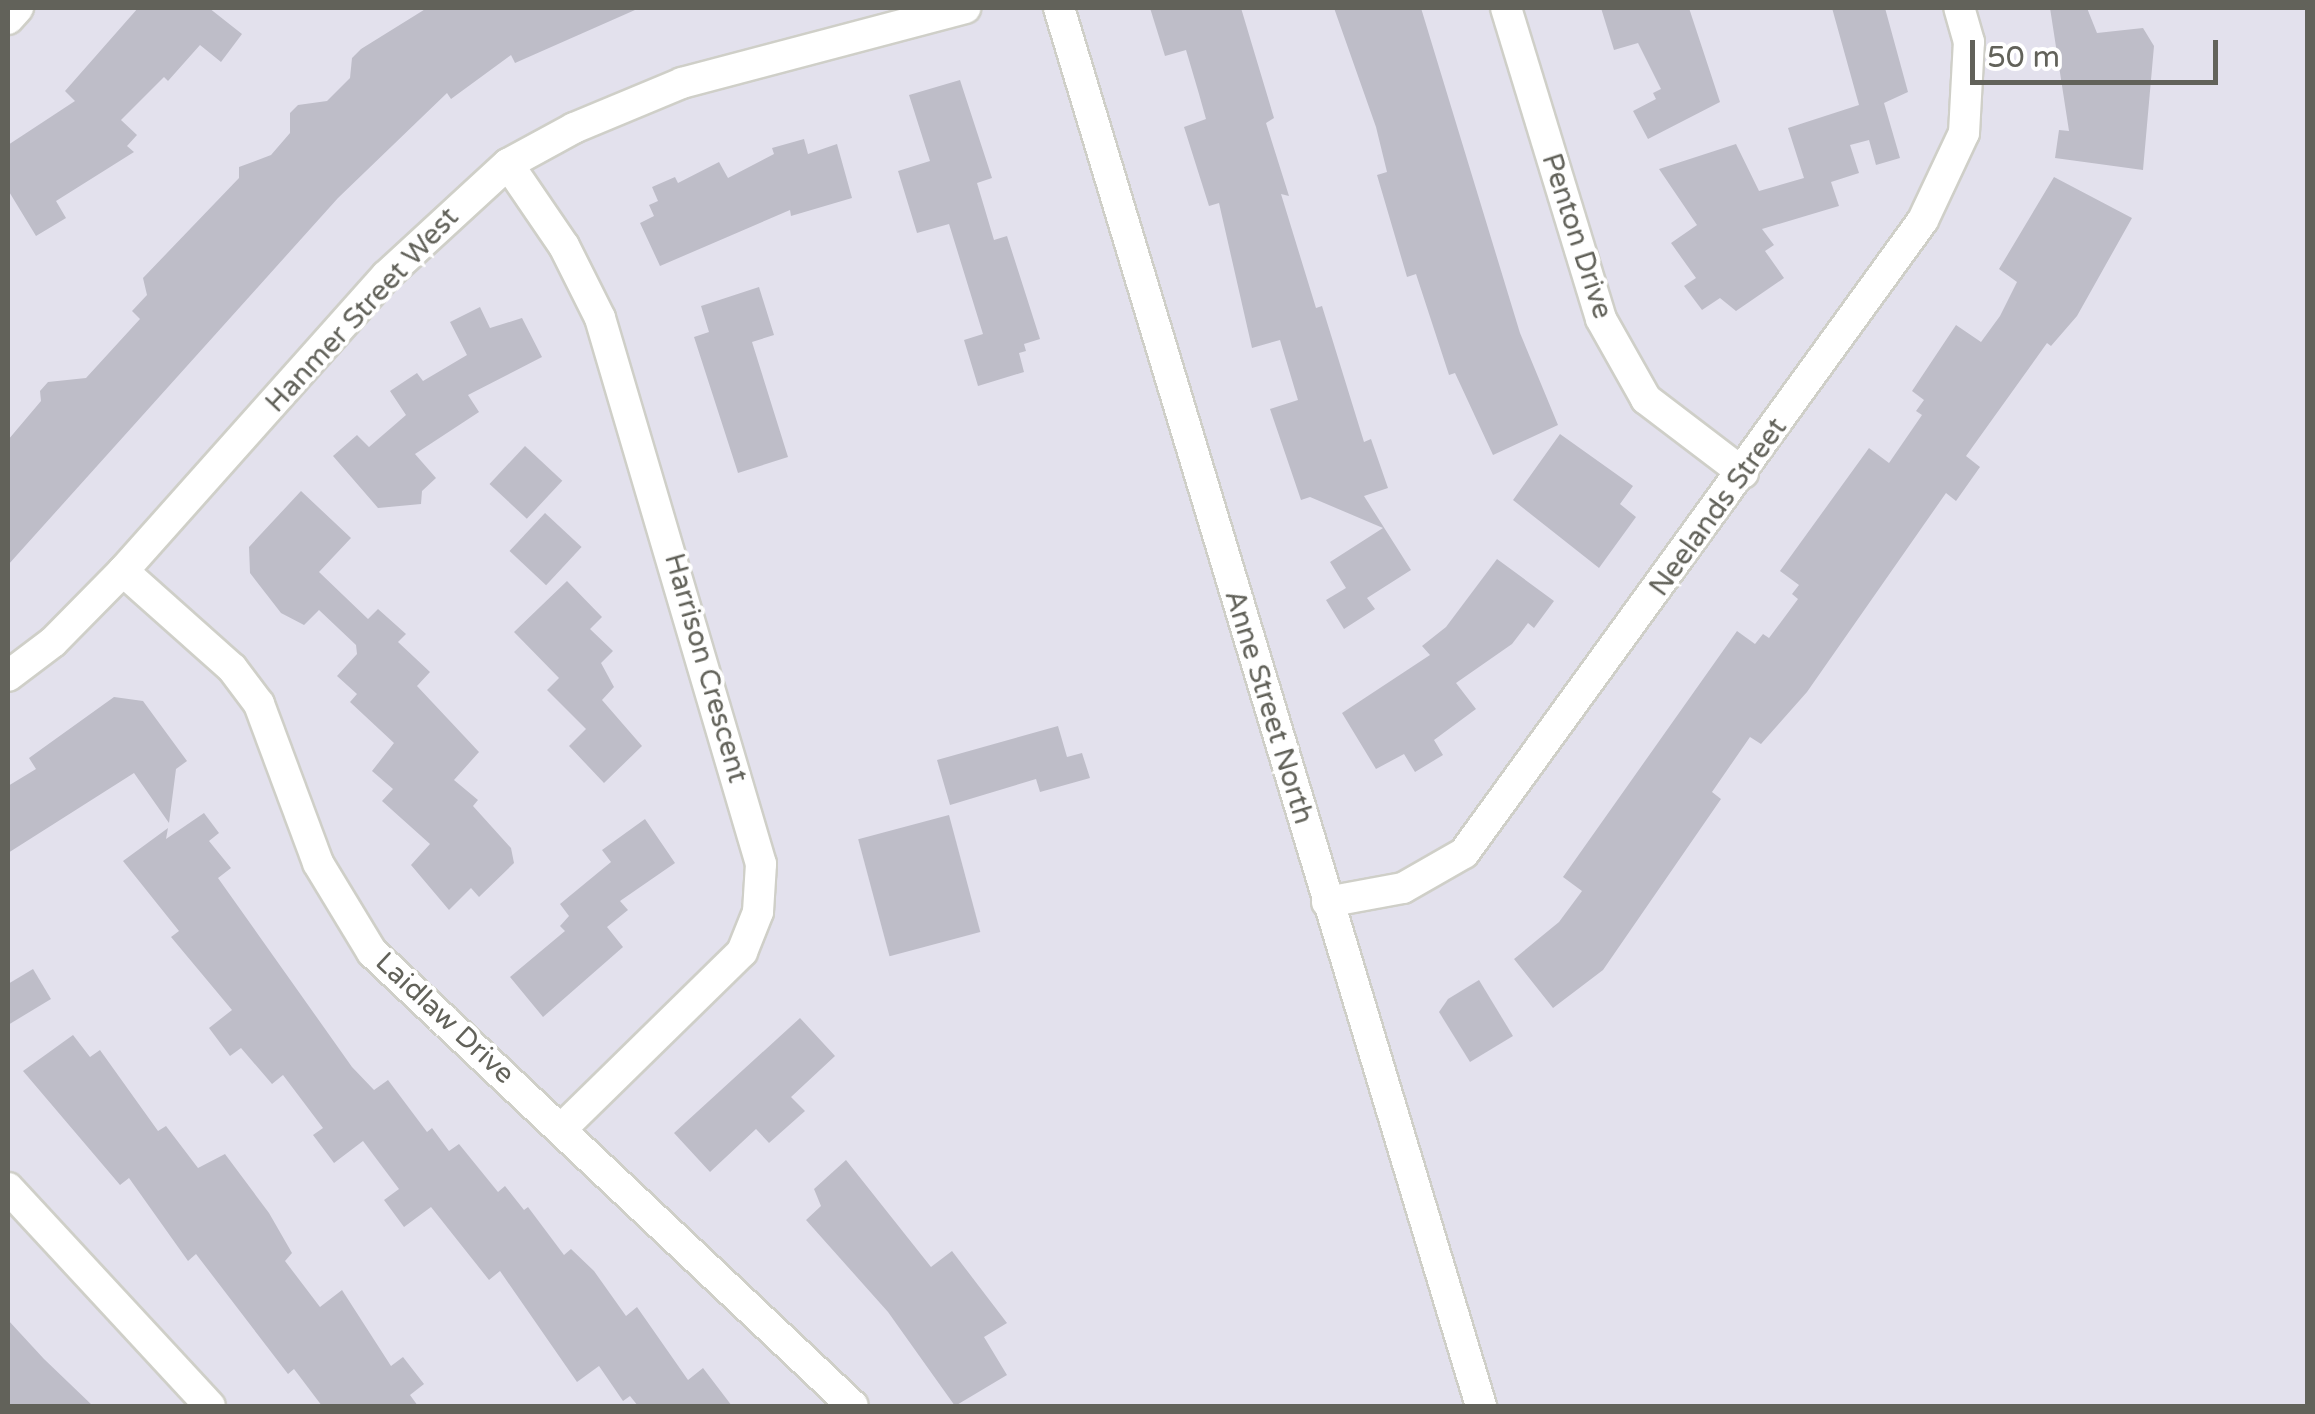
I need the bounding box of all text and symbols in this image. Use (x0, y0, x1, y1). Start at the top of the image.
scale bar (1975, 20, 2222, 82)
text: 50 m (1987, 39, 2060, 76)
street label: Penton Drive (1534, 149, 1620, 323)
street label: Hanmer Street West (258, 201, 466, 419)
street label: Neelands Street (1642, 411, 1794, 603)
street label: Harrison Crescent (657, 549, 755, 787)
street label: Anne Street North (1217, 586, 1321, 828)
street label: Laidlaw Drive (369, 945, 521, 1091)

